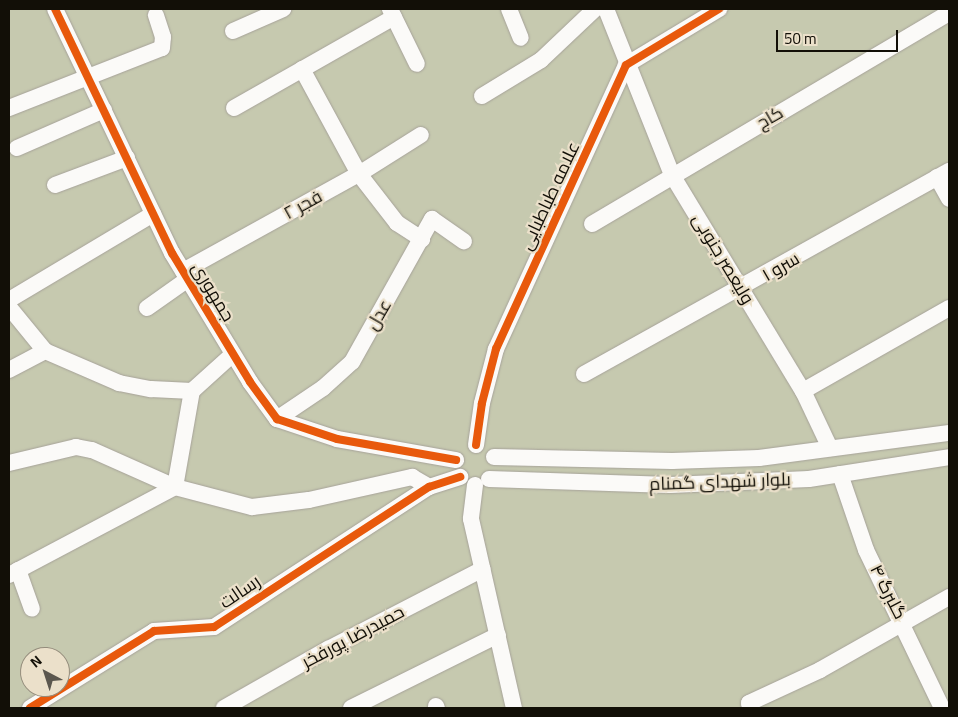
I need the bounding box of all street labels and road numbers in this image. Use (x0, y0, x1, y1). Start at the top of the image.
street label: کاج (753, 102, 787, 134)
street label: علامه طباطبایی (515, 138, 585, 254)
street label: فجر ۲ (280, 186, 326, 224)
street label: ولیعصر جنوبی (687, 210, 759, 308)
street label: سرو ۱ (759, 248, 803, 286)
street label: جمهوری (187, 258, 239, 326)
street label: عدل (362, 296, 396, 334)
street label: بلوار شهدای گمنام (649, 469, 791, 495)
street label: گلبرگ ۴ (865, 561, 911, 623)
street label: رسالت (215, 571, 265, 613)
street label: حمیدرضا پورفخر (298, 601, 408, 673)

